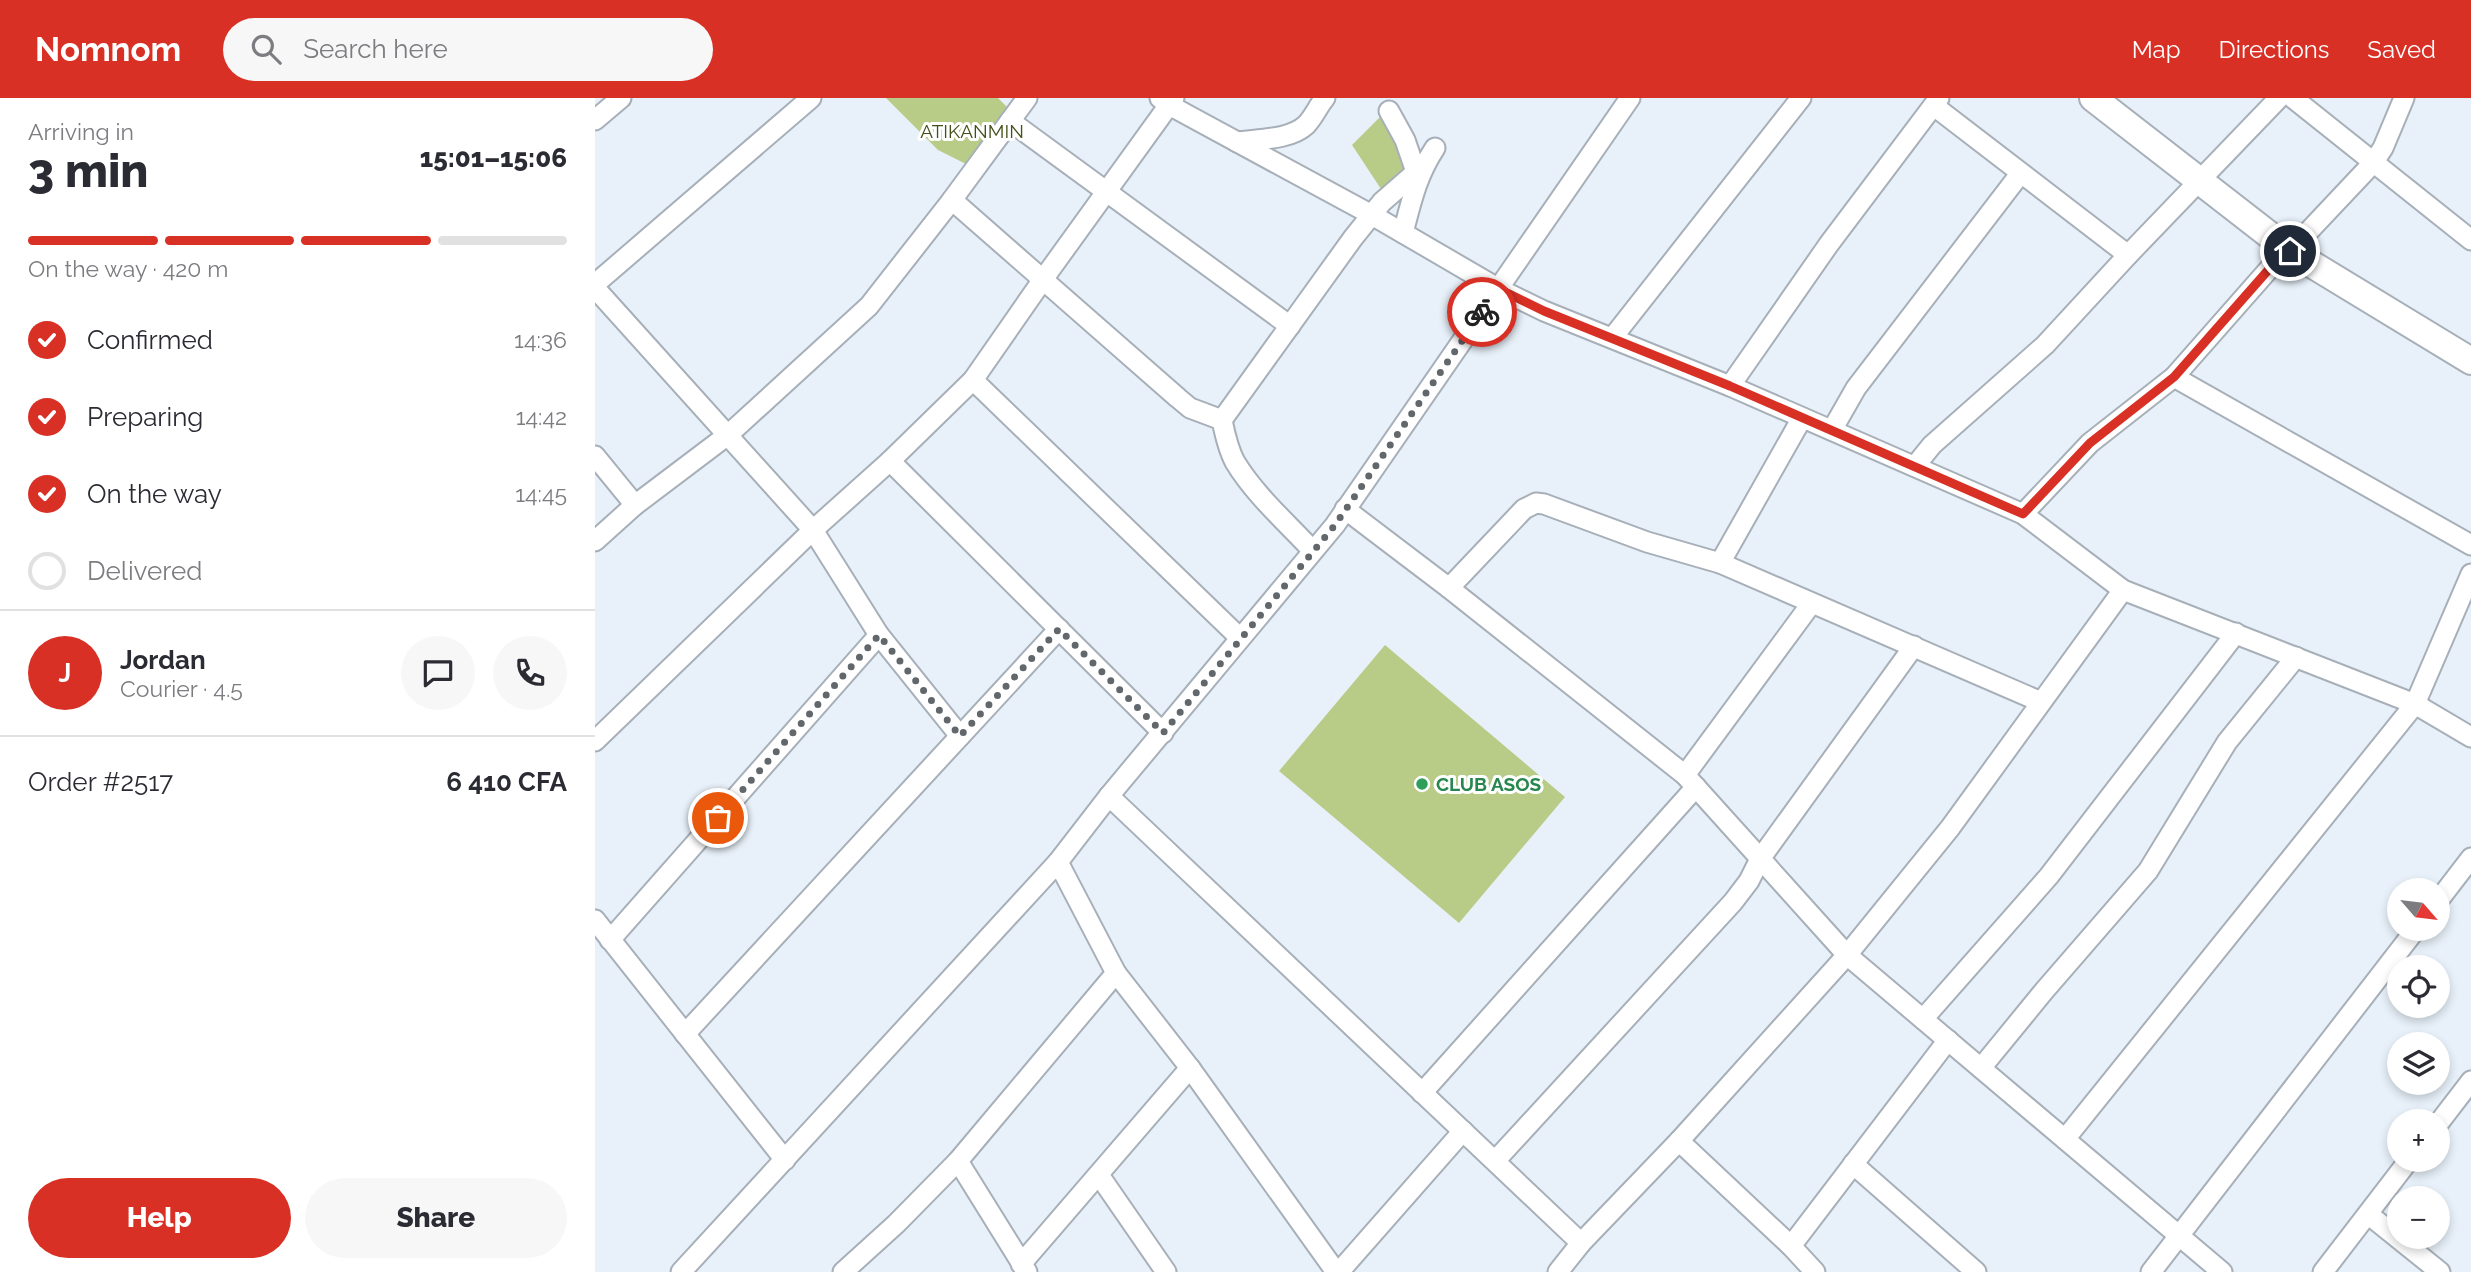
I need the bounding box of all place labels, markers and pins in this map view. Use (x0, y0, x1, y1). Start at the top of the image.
pin (2260, 221, 2320, 281)
place label: CLUB ASOS (1436, 773, 1541, 795)
marker: CLUB ASOS (1414, 776, 1430, 792)
pin (688, 788, 748, 848)

